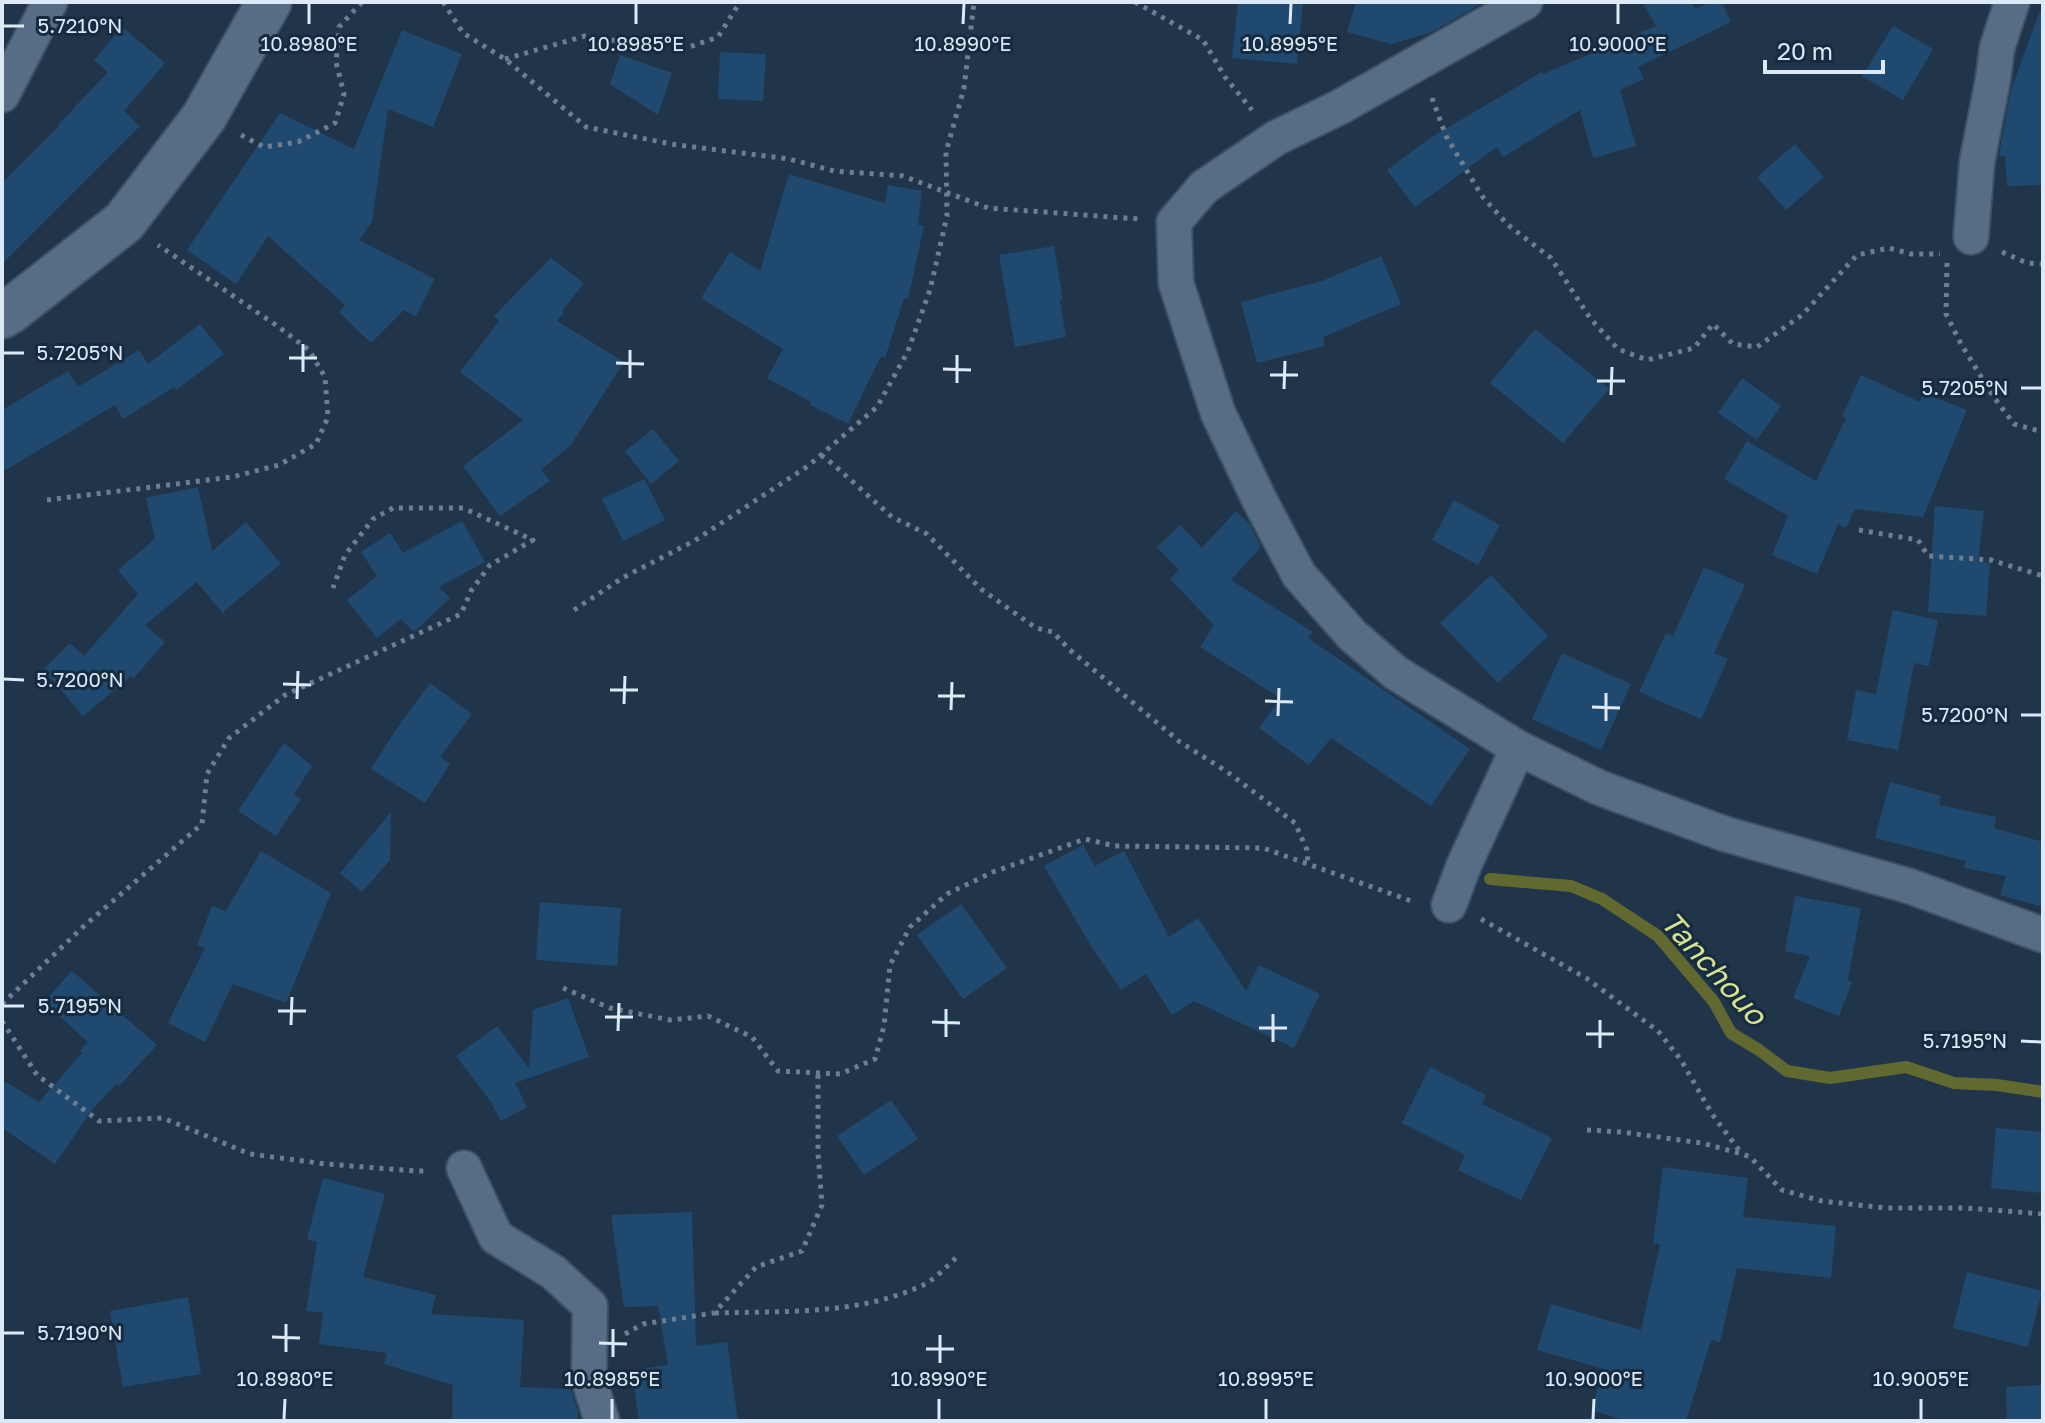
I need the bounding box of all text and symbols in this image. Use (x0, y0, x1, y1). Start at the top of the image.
text: 5.7210°N (38, 13, 122, 37)
scale bar (1765, 24, 1883, 74)
text: 10.8980°E (261, 31, 358, 55)
text: 10.8985°E (588, 31, 684, 55)
text: 10.8990°E (915, 31, 1011, 55)
text: 10.8995°E (1242, 31, 1338, 55)
text: 10.9000°E (1569, 31, 1667, 55)
text: 20 m (1777, 36, 1833, 65)
text: 5.7205°N (37, 340, 123, 364)
text: 5.7205°N (1922, 375, 2008, 399)
text: 5.7200°N (36, 667, 124, 691)
text: 5.7200°N (1921, 702, 2009, 726)
water label: Tanchouo (1654, 904, 1776, 1034)
text: 5.7195°N (38, 993, 122, 1017)
text: 5.7195°N (1923, 1028, 2007, 1052)
text: 5.7190°N (37, 1320, 123, 1344)
text: 10.8980°E (237, 1366, 334, 1390)
text: 10.8985°E (564, 1366, 660, 1390)
text: 10.8990°E (891, 1366, 987, 1390)
text: 10.8995°E (1218, 1366, 1314, 1390)
text: 10.9000°E (1545, 1366, 1643, 1390)
text: 10.9005°E (1873, 1366, 1969, 1390)

